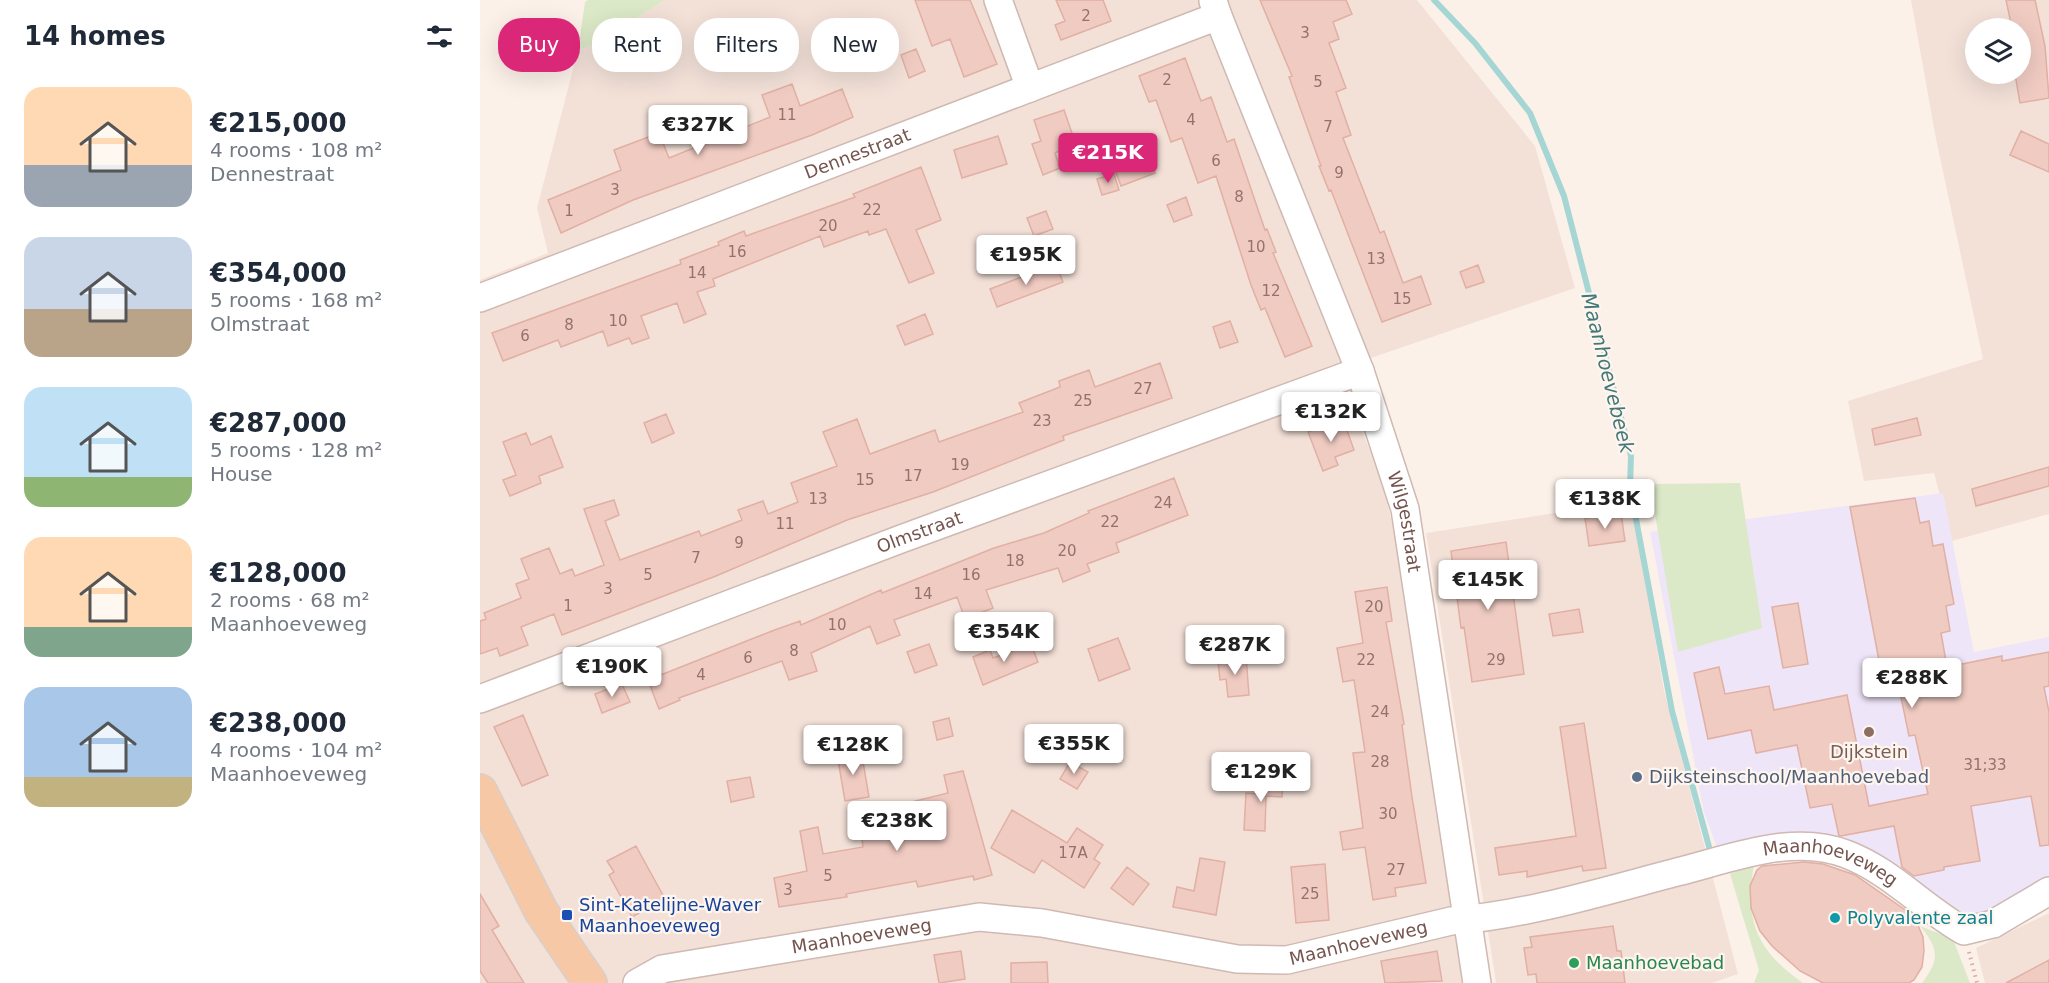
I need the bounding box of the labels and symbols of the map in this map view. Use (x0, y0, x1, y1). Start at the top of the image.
house number: 2 (1081, 7, 1091, 25)
house number: 3 (1300, 24, 1310, 42)
house number: 2 (1162, 71, 1172, 89)
house number: 5 (1313, 73, 1323, 91)
pin: €327K (656, 105, 740, 156)
house number: 11 (777, 106, 797, 124)
house number: 4 (1186, 111, 1196, 129)
house number: 7 (1323, 118, 1333, 136)
street label: Dennestraat (801, 124, 913, 183)
pin: €215K (1066, 133, 1150, 184)
house number: 6 (1211, 152, 1221, 170)
house number: 9 (1334, 164, 1344, 182)
house number: 3 (610, 181, 620, 199)
house number: 8 (1234, 188, 1244, 206)
house number: 22 (862, 201, 882, 219)
house number: 1 (564, 202, 574, 220)
house number: 20 (818, 217, 838, 235)
pin: €195K (984, 235, 1068, 286)
house number: 10 (1246, 238, 1266, 256)
house number: 16 (727, 243, 747, 261)
house number: 13 (1366, 250, 1386, 268)
house number: 14 (687, 264, 707, 282)
house number: 12 (1261, 282, 1281, 300)
house number: 15 (1392, 290, 1412, 308)
water label: Maanhoevebeek (1576, 290, 1640, 457)
house number: 10 (608, 312, 628, 330)
house number: 8 (564, 316, 574, 334)
house number: 6 (520, 327, 530, 345)
house number: 27 (1133, 380, 1153, 398)
house number: 25 (1073, 392, 1093, 410)
pin: €132K (1289, 392, 1373, 443)
house number: 23 (1032, 412, 1052, 430)
house number: 19 (950, 456, 970, 474)
house number: 17 (903, 467, 923, 485)
street label: Wilgestraat (1383, 469, 1425, 574)
house number: 15 (855, 471, 875, 489)
pin: €138K (1563, 479, 1647, 530)
house number: 13 (808, 490, 828, 508)
house number: 24 (1153, 494, 1173, 512)
street label: Olmstraat (874, 507, 965, 557)
house number: 22 (1100, 513, 1120, 531)
house number: 11 (775, 515, 795, 533)
house number: 9 (734, 534, 744, 552)
house number: 20 (1057, 542, 1077, 560)
house number: 7 (691, 549, 701, 567)
house number: 18 (1005, 552, 1025, 570)
pin: €145K (1446, 560, 1530, 611)
house number: 5 (643, 566, 653, 584)
house number: 16 (961, 566, 981, 584)
house number: 3 (603, 580, 613, 598)
house number: 14 (913, 585, 933, 603)
house number: 1 (563, 597, 573, 615)
house number: 20 (1364, 598, 1384, 616)
pin: €354K (962, 612, 1046, 663)
house number: 10 (827, 616, 847, 634)
pin: €287K (1193, 625, 1277, 676)
house number: 8 (789, 642, 799, 660)
pin: €190K (570, 647, 654, 698)
house number: 6 (743, 649, 753, 667)
house number: 22 (1356, 651, 1376, 669)
house number: 29 (1486, 651, 1506, 669)
pin: €288K (1870, 658, 1954, 709)
house number: 4 (696, 666, 706, 684)
house number: 24 (1370, 703, 1390, 721)
pin: €355K (1032, 724, 1116, 775)
pin: €128K (811, 725, 895, 776)
marker: Dijkstein (1862, 725, 1876, 739)
place label: Dijkstein (1830, 741, 1908, 762)
pin: €129K (1219, 752, 1303, 803)
house number: 28 (1370, 753, 1390, 771)
house number: 31;33 (1963, 756, 2007, 774)
place label: Dijksteinschool/Maanhoevebad (1649, 766, 1929, 787)
marker: Dijksteinschool/Maanhoevebad (1630, 770, 1644, 784)
pin: €238K (855, 801, 939, 852)
house number: 30 (1378, 805, 1398, 823)
street label: Maanhoeveweg (1761, 835, 1902, 890)
house number: 17A (1058, 844, 1088, 862)
house number: 27 (1386, 861, 1406, 879)
house number: 5 (823, 867, 833, 885)
house number: 3 (783, 881, 793, 899)
house number: 25 (1300, 885, 1320, 903)
place label: Sint-Katelijne-Waver Maanhoeveweg (579, 894, 762, 936)
place label: Polyvalente zaal (1847, 907, 1993, 928)
marker: Sint-Katelijne-Waver Maanhoeveweg (560, 908, 574, 922)
marker: Polyvalente zaal (1828, 911, 1842, 925)
street label: Maanhoeveweg (790, 914, 933, 958)
street label: Maanhoeveweg (1287, 916, 1430, 969)
place label: Maanhoevebad (1586, 952, 1724, 973)
marker: Maanhoevebad (1567, 956, 1581, 970)

